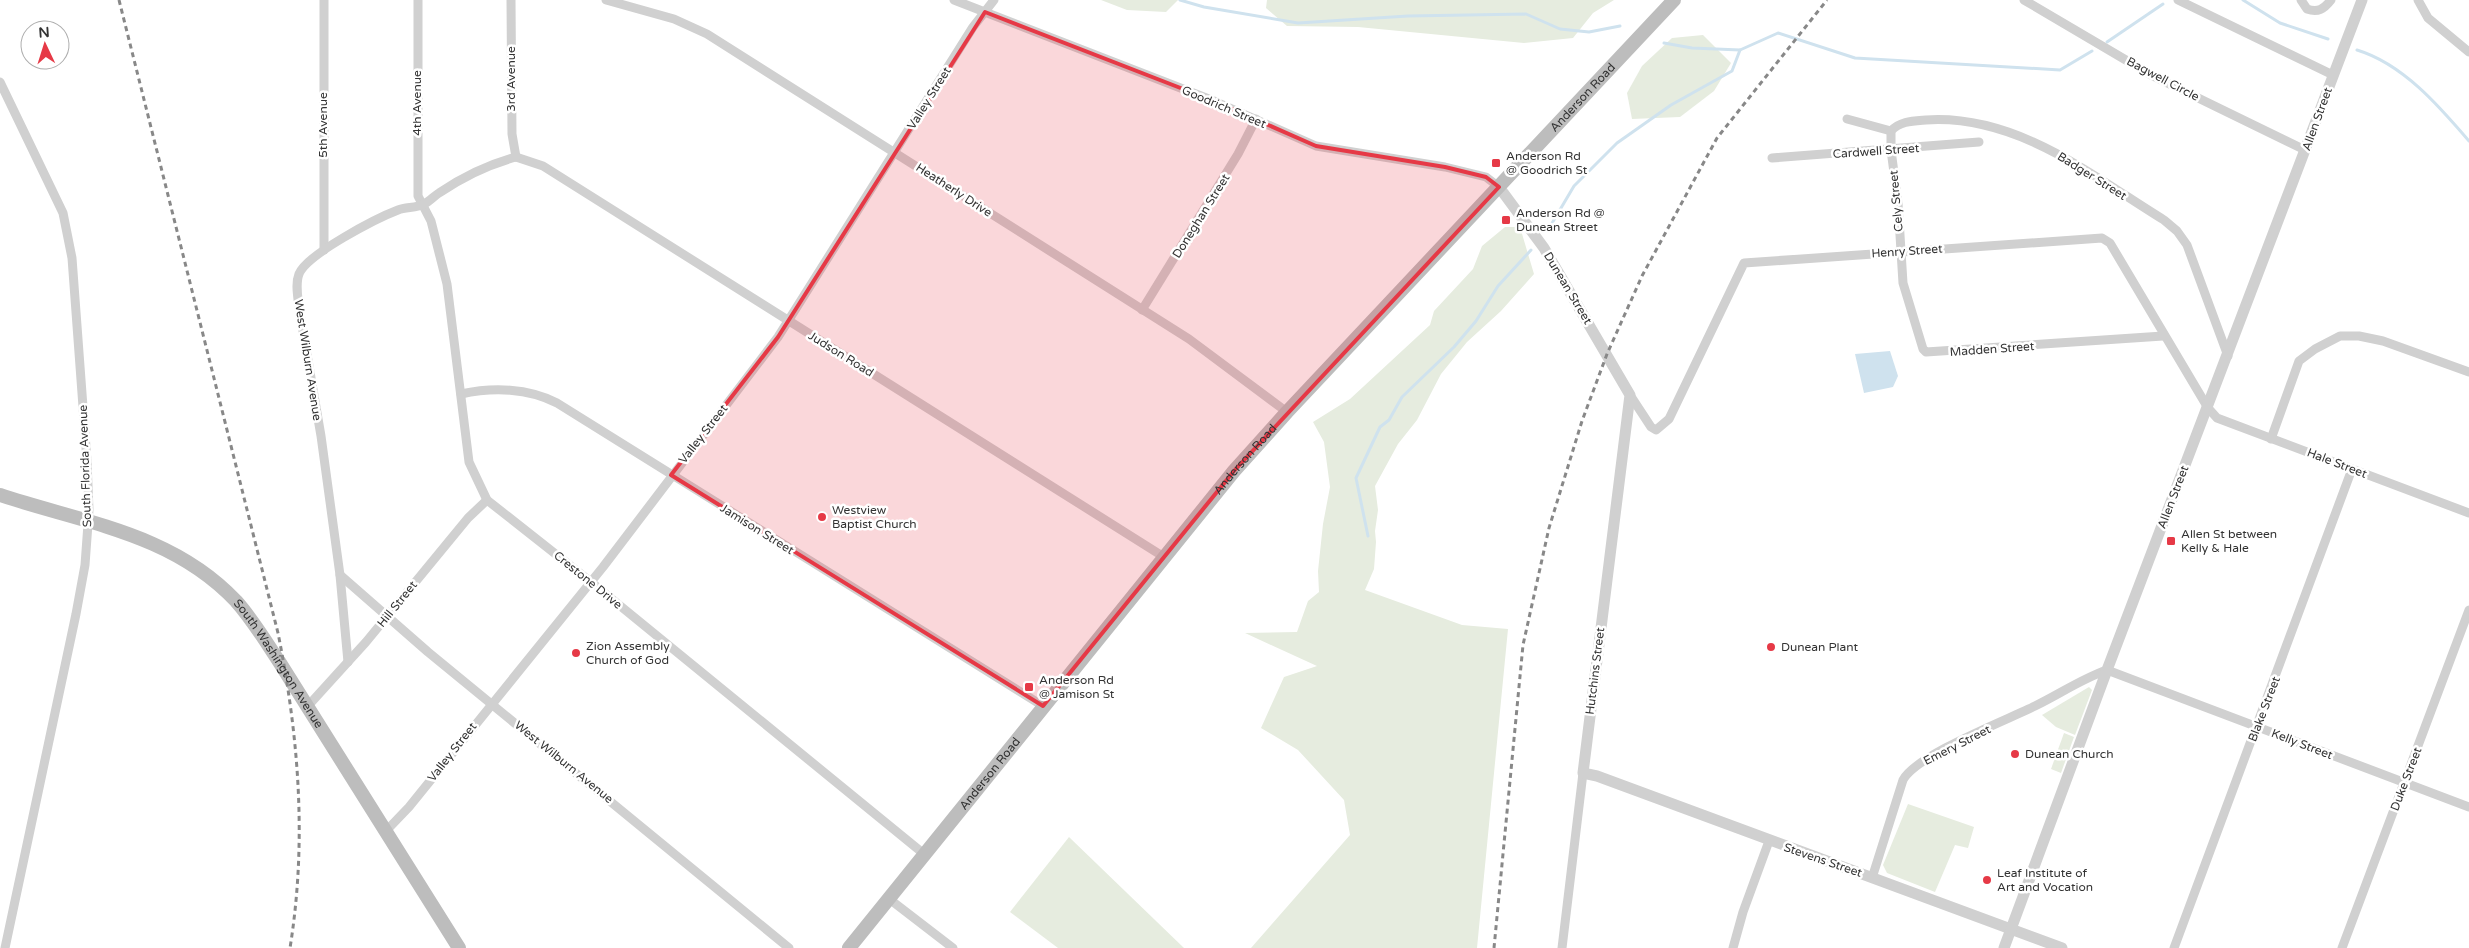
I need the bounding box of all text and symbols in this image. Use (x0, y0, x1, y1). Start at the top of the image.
north arrow (20, 20, 70, 70)
text: N (38, 24, 50, 41)
street label: 3rd Avenue (504, 46, 518, 112)
street label: Bagwell Circle (2124, 54, 2202, 104)
street label: Anderson Road (1547, 60, 1618, 135)
street label: Valley Street (904, 64, 954, 132)
street label: 4th Avenue (410, 70, 424, 136)
street label: Goodrich Street (1180, 83, 1269, 131)
street label: Allen Street (2299, 85, 2335, 153)
street label: 5th Avenue (316, 92, 330, 158)
street label: Cardwell Street (1832, 141, 1920, 161)
place label: Anderson Rd @ Goodrich St (1506, 149, 1588, 177)
street label: Badger Street (2055, 149, 2130, 203)
marker: Anderson Rd @ Goodrich St (1490, 157, 1502, 169)
street label: Heatherly Drive (913, 160, 995, 220)
street label: Cely Street (1886, 169, 1906, 232)
street label: Doneghan Street (1169, 171, 1233, 261)
place label: Anderson Rd @ Dunean Street (1516, 206, 1605, 234)
marker: Anderson Rd @ Dunean Street (1500, 214, 1512, 226)
street label: Henry Street (1871, 241, 1944, 260)
street label: Dunean Street (1541, 249, 1595, 327)
street label: West Wilburn Avenue (291, 298, 325, 422)
street label: Judson Road (806, 328, 876, 380)
street label: Madden Street (1949, 339, 2035, 359)
street label: Valley Street (676, 401, 731, 466)
street label: South Florida Avenue (76, 404, 94, 527)
street label: Anderson Road (1211, 421, 1280, 498)
street label: Hale Street (2305, 445, 2369, 481)
street label: Allen Street (2155, 463, 2192, 530)
street label: Jamison Street (718, 501, 797, 557)
place label: Westview Baptist Church (832, 503, 917, 531)
marker: Westview Baptist Church (816, 511, 828, 523)
place label: Allen St between Kelly & Hale (2181, 527, 2277, 555)
marker: Allen St between Kelly & Hale (2165, 535, 2177, 547)
street label: Crestone Drive (551, 548, 625, 612)
street label: Hill Street (374, 578, 420, 630)
street label: South Washington Avenue (231, 596, 326, 731)
street label: Hutchins Street (1583, 626, 1607, 715)
place label: Zion Assembly Church of God (586, 639, 670, 667)
place label: Dunean Plant (1781, 640, 1858, 654)
marker: Dunean Plant (1765, 641, 1777, 653)
marker: Zion Assembly Church of God (570, 647, 582, 659)
place label: Anderson Rd @ Jamison St (1039, 673, 1115, 701)
street label: Blake Street (2245, 674, 2283, 744)
marker: Anderson Rd @ Jamison St (1023, 681, 1035, 693)
street label: West Wilburn Avenue (512, 718, 616, 806)
street label: Valley Street (425, 719, 480, 784)
street label: Emery Street (1921, 722, 1993, 768)
street label: Kelly Street (2269, 726, 2335, 762)
street label: Anderson Road (956, 735, 1023, 813)
street label: Duke Street (2387, 745, 2425, 813)
place label: Dunean Church (2025, 747, 2114, 761)
marker: Dunean Church (2009, 748, 2021, 760)
street label: Stevens Street (1782, 840, 1864, 880)
place label: Leaf Institute of Art and Vocation (1997, 866, 2093, 894)
marker: Leaf Institute of Art and Vocation (1981, 874, 1993, 886)

